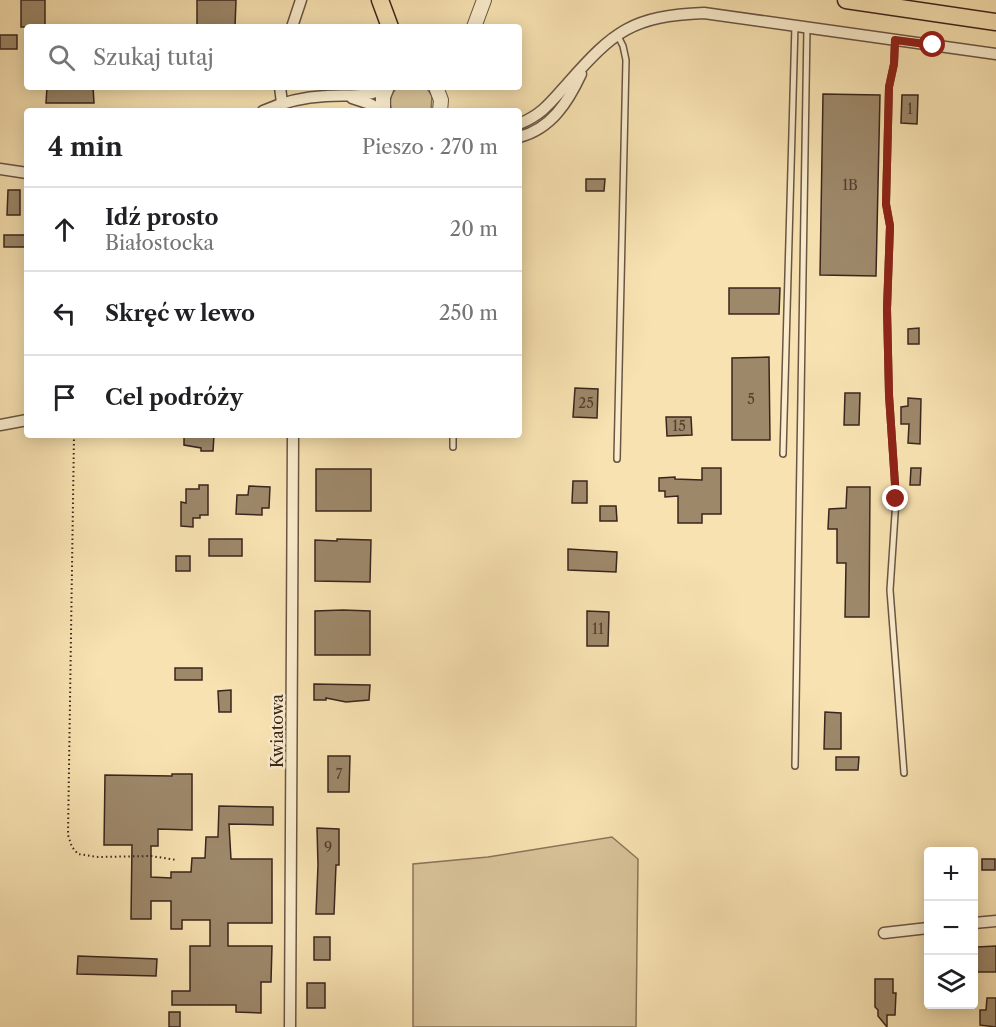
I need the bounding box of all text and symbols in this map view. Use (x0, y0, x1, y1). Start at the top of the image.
search box (24, 24, 522, 90)
route start (919, 31, 945, 57)
icon: search (45, 41, 78, 74)
text: Szukaj tutaj (93, 44, 214, 71)
house number: 1 (907, 100, 913, 118)
text: 4 min (48, 131, 123, 163)
text: Pieszo · 270 m (362, 135, 498, 159)
house number: 1B (842, 176, 858, 194)
text: Idź prosto (105, 204, 219, 231)
icon: ahead (48, 213, 81, 246)
text: 20 m (450, 217, 498, 241)
text: Białostocka (105, 231, 214, 255)
icon: left (48, 297, 81, 330)
text: Skręć w lewo (105, 300, 255, 327)
text: 250 m (439, 301, 498, 325)
icon: arrive (48, 381, 81, 414)
text: Cel podróży (105, 384, 243, 411)
house number: 5 (747, 390, 755, 408)
house number: 25 (578, 394, 594, 412)
house number: 15 (672, 417, 686, 435)
route end (882, 485, 908, 511)
house number: 11 (592, 620, 604, 638)
street label: Kwiatowa (267, 694, 287, 768)
house number: 7 (336, 765, 343, 783)
house number: 9 (324, 838, 332, 856)
map controls (924, 847, 978, 1009)
button: + (924, 847, 978, 901)
button: − (924, 901, 978, 955)
button: layers (924, 955, 978, 1009)

